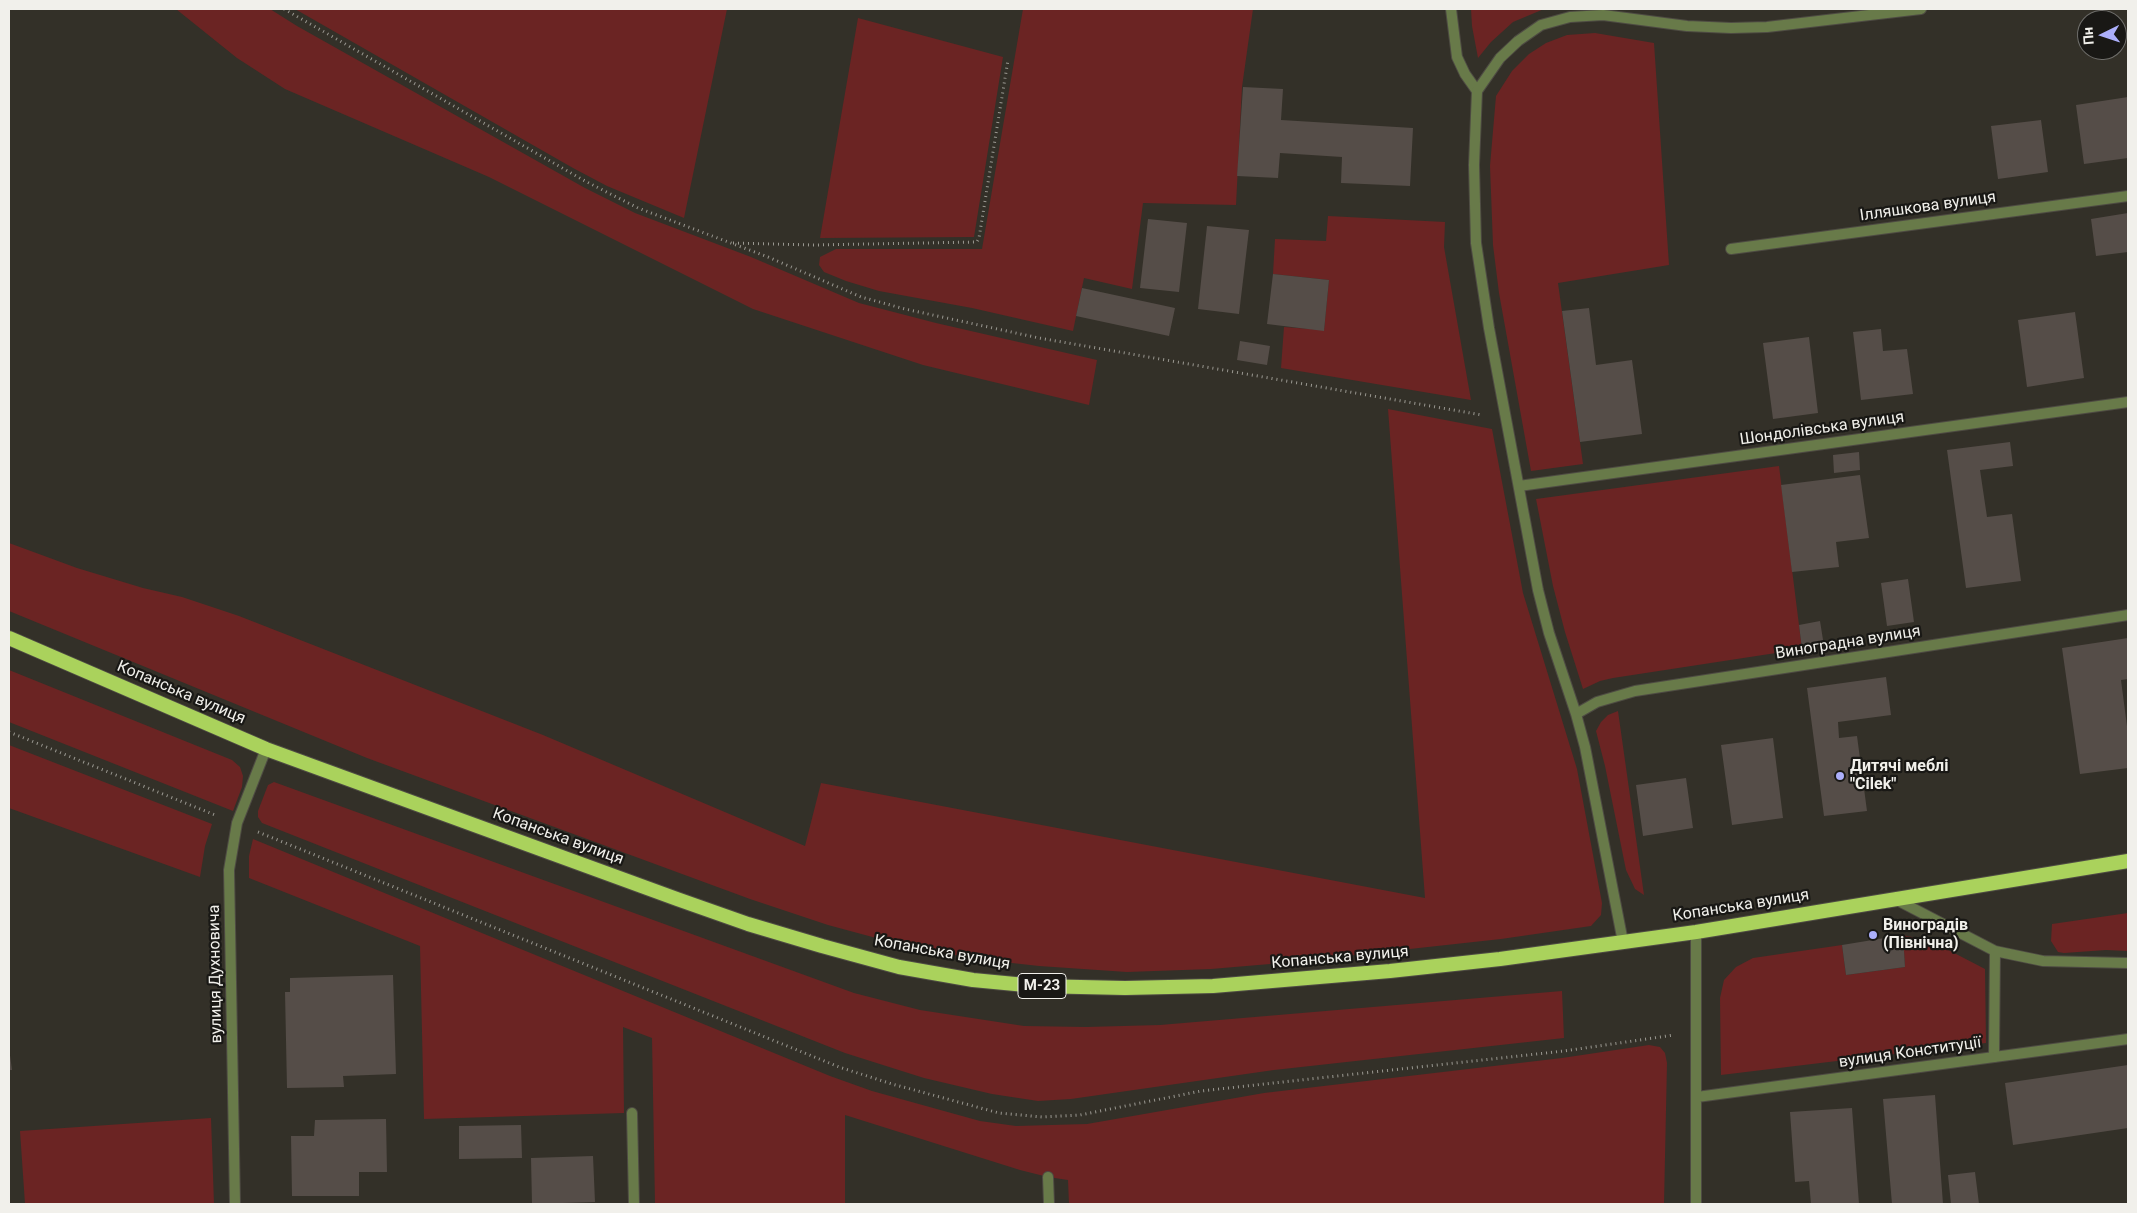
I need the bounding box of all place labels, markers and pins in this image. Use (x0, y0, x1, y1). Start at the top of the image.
place label: Дитячі меблі "Cilek" (1850, 757, 1948, 795)
marker: Дитячі меблі "Cilek" (1834, 770, 1846, 782)
place label: Виноградів (Північна) (1883, 916, 1968, 954)
marker: Виноградів (Північна) (1867, 929, 1879, 941)

